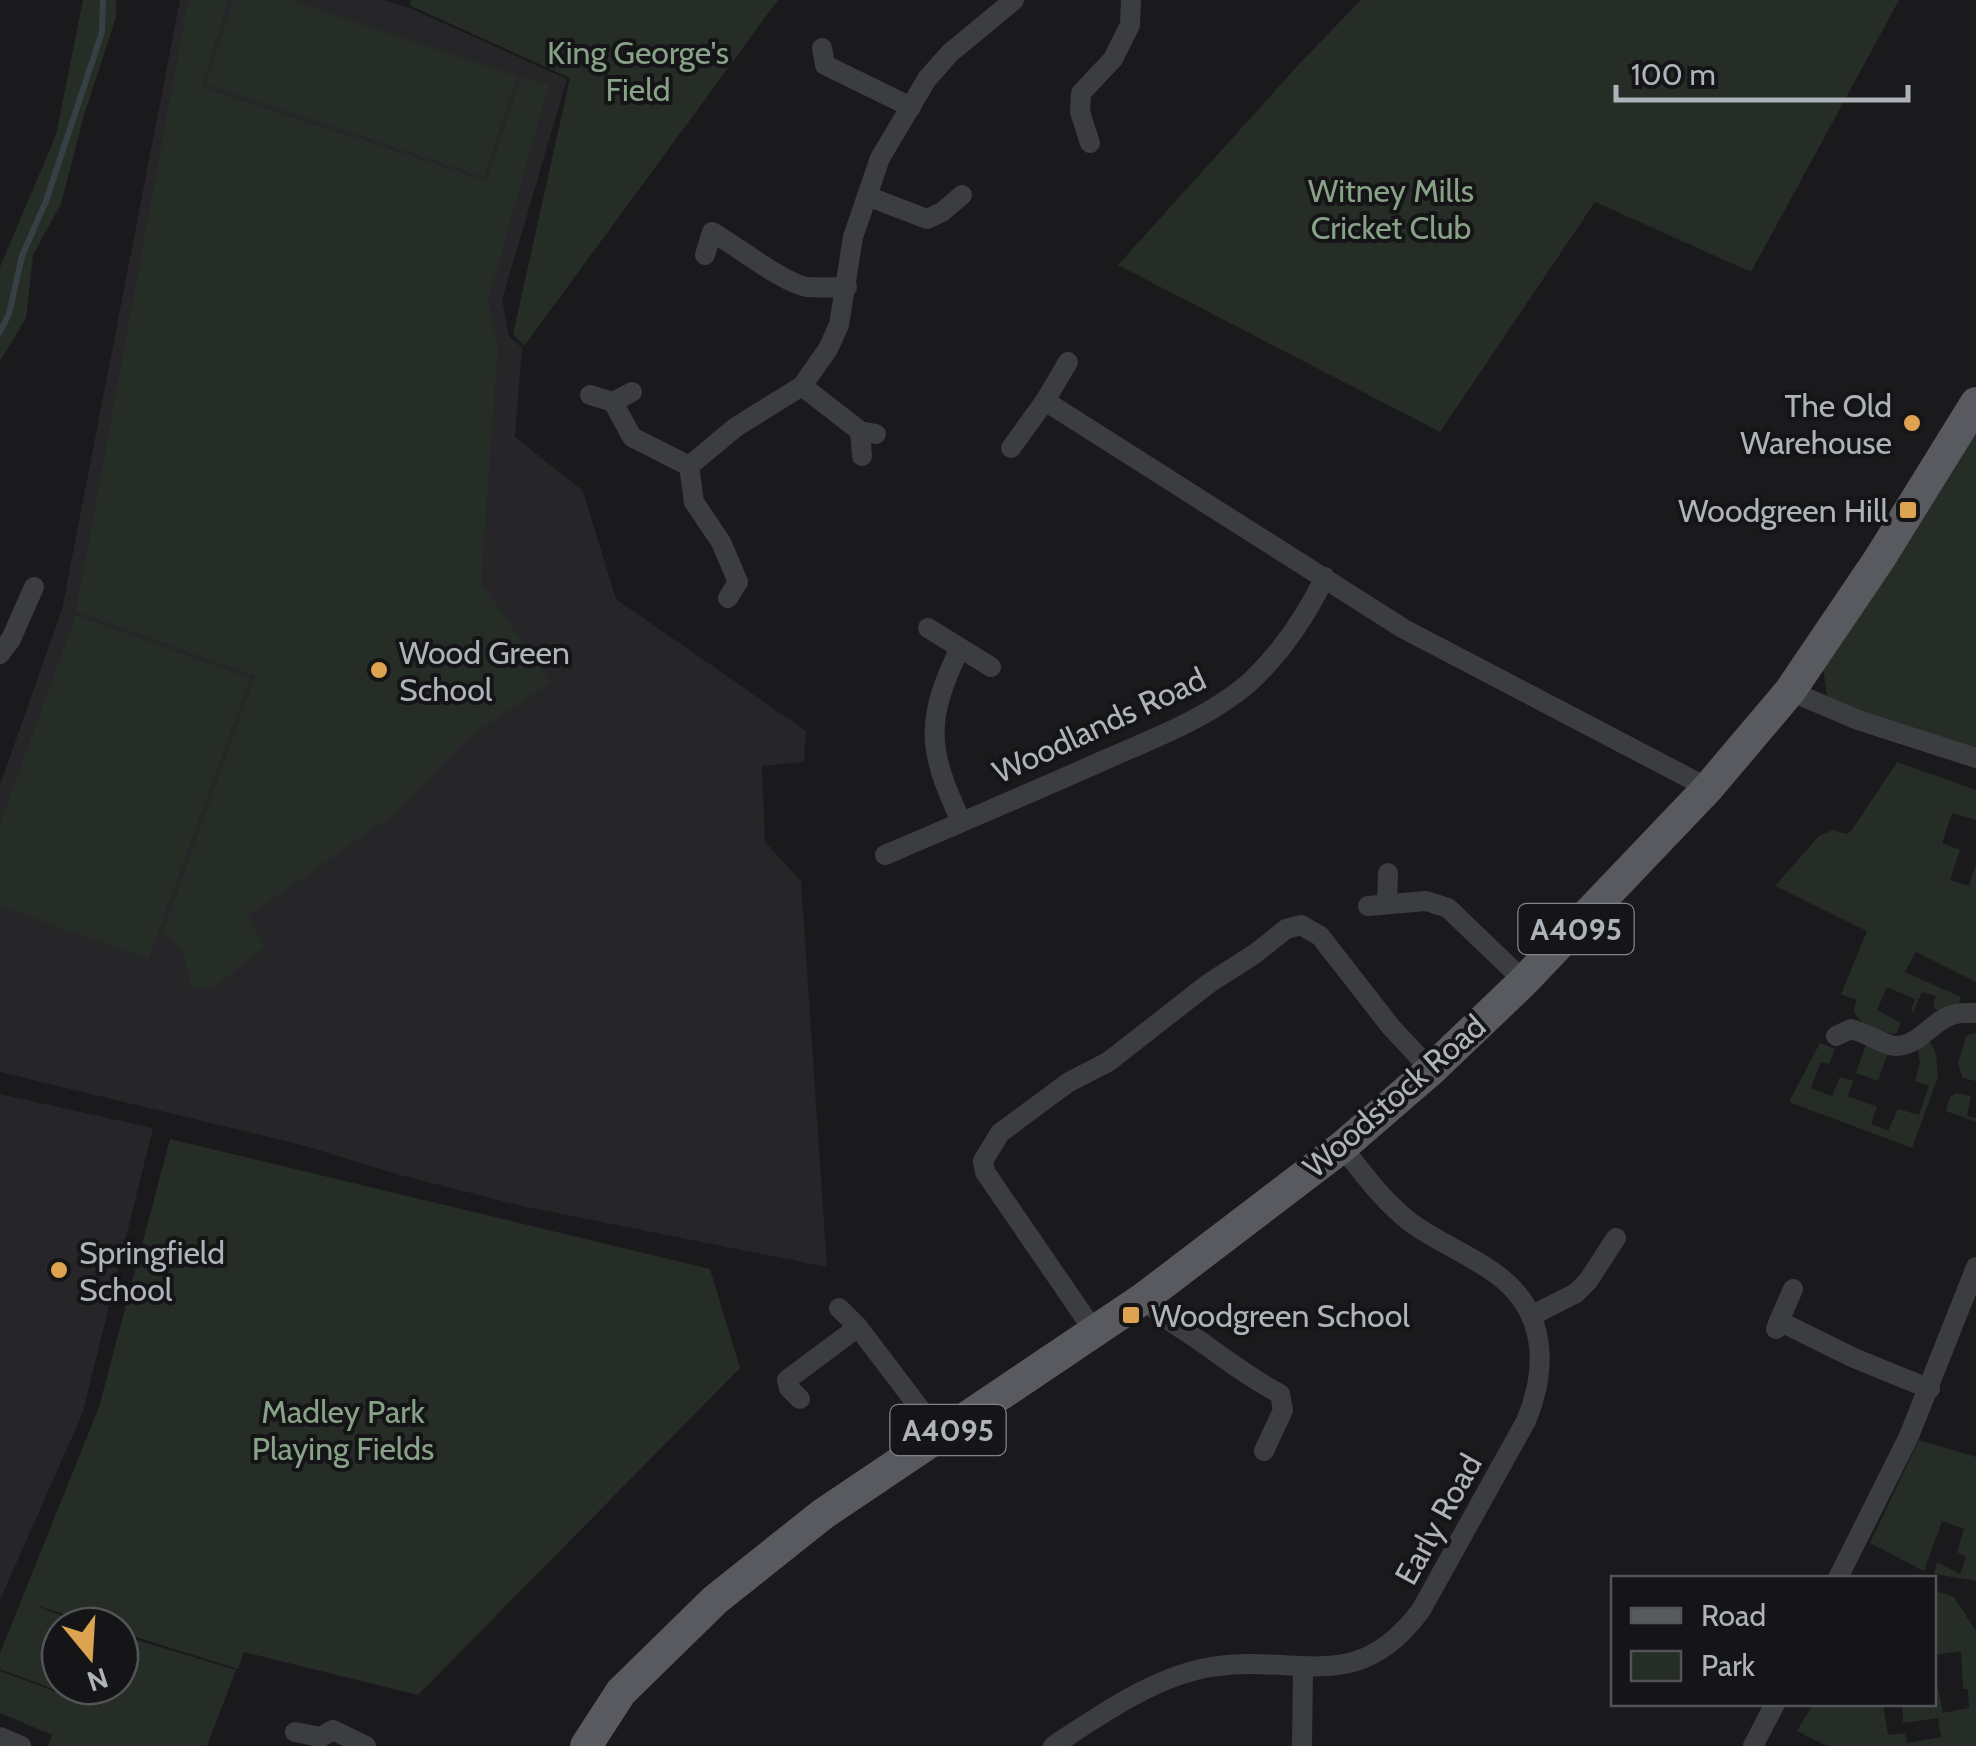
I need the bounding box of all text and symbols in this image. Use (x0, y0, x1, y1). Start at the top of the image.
park label: King George's Field (547, 33, 729, 109)
scale bar (1616, 40, 1908, 102)
text: 100 m (1631, 56, 1716, 93)
park label: Witney Mills Cricket Club (1308, 171, 1474, 247)
place label: The Old Warehouse (1740, 386, 1892, 462)
marker: The Old Warehouse (1901, 412, 1923, 434)
place label: Woodgreen Hill (1678, 491, 1888, 530)
marker: Woodgreen Hill (1897, 499, 1919, 521)
place label: Wood Green School (399, 633, 570, 709)
marker: Wood Green School (368, 659, 390, 681)
street label: Woodlands Road (986, 659, 1212, 791)
road number: A4095 (1518, 904, 1634, 954)
street label: Woodstock Road (1295, 1006, 1493, 1186)
place label: Springfield School (79, 1233, 225, 1309)
marker: Springfield School (48, 1259, 70, 1281)
place label: Woodgreen School (1151, 1296, 1410, 1335)
marker: Woodgreen School (1120, 1304, 1142, 1326)
park label: Madley Park Playing Fields (252, 1392, 434, 1468)
road number: A4095 (890, 1405, 1006, 1455)
street label: Early Road (1386, 1447, 1490, 1591)
legend (1611, 1576, 1936, 1706)
text: Road (1701, 1597, 1766, 1634)
north arrow (40, 1606, 140, 1706)
text: Park (1701, 1647, 1756, 1684)
text: N (83, 1661, 112, 1699)

